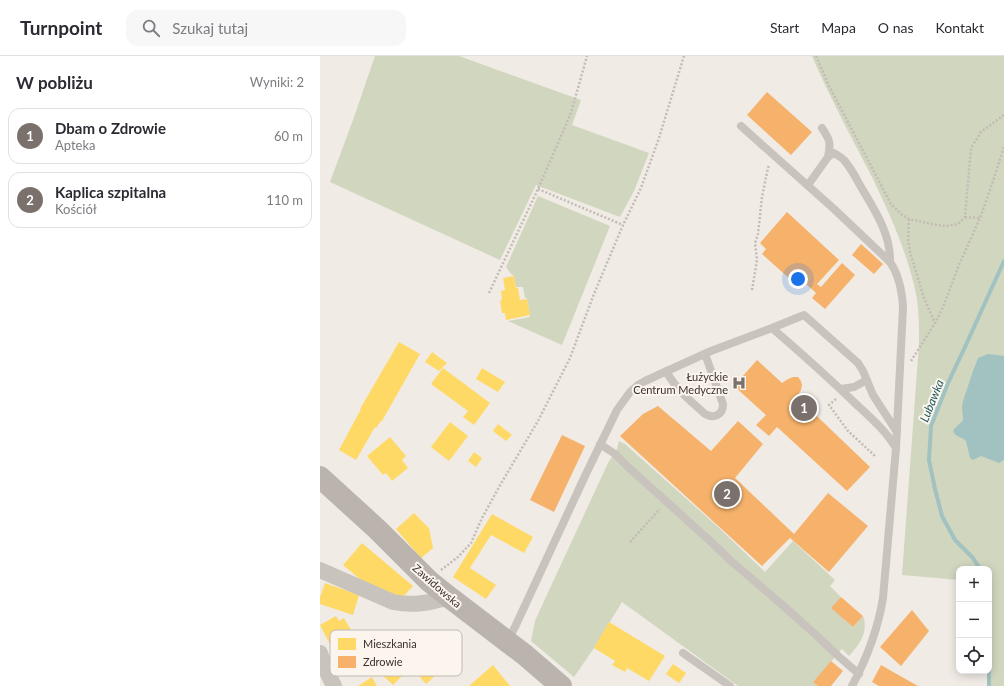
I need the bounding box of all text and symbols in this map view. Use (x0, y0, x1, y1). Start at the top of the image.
search box (126, 10, 406, 46)
text: Turnpoint (20, 16, 102, 39)
icon: search (140, 17, 162, 39)
text: Szukaj tutaj (172, 19, 248, 37)
text: Start (770, 19, 799, 36)
text: Mapa (821, 19, 856, 36)
text: O nas (878, 19, 913, 36)
text: Kontakt (935, 19, 984, 36)
text: W pobliżu (16, 72, 93, 93)
text: Wyniki: 2 (250, 74, 304, 90)
text: Dbam o Zdrowie (55, 119, 166, 137)
text: 1 (26, 128, 34, 144)
text: 60 m (274, 128, 303, 144)
text: Apteka (55, 137, 96, 153)
text: Kaplica szpitalna (55, 183, 166, 201)
text: 2 (26, 192, 34, 208)
text: 110 m (266, 192, 303, 208)
text: Kościół (55, 201, 97, 217)
your location (788, 269, 808, 289)
place label: Łużyckie Centrum Medyczne (633, 370, 728, 396)
hospital icon: Łużyckie Centrum Medyczne (731, 375, 747, 391)
water label: Lubawka (916, 377, 947, 424)
pin: 1 (791, 393, 817, 423)
pin: 2 (714, 479, 740, 509)
street label: Zawidowska (410, 561, 464, 610)
map controls (956, 566, 992, 674)
button: + (956, 566, 992, 602)
button: − (956, 602, 992, 638)
legend (330, 630, 462, 676)
text: Mieszkania (363, 637, 417, 650)
button: locate (956, 638, 992, 674)
text: Zdrowie (363, 655, 403, 668)

